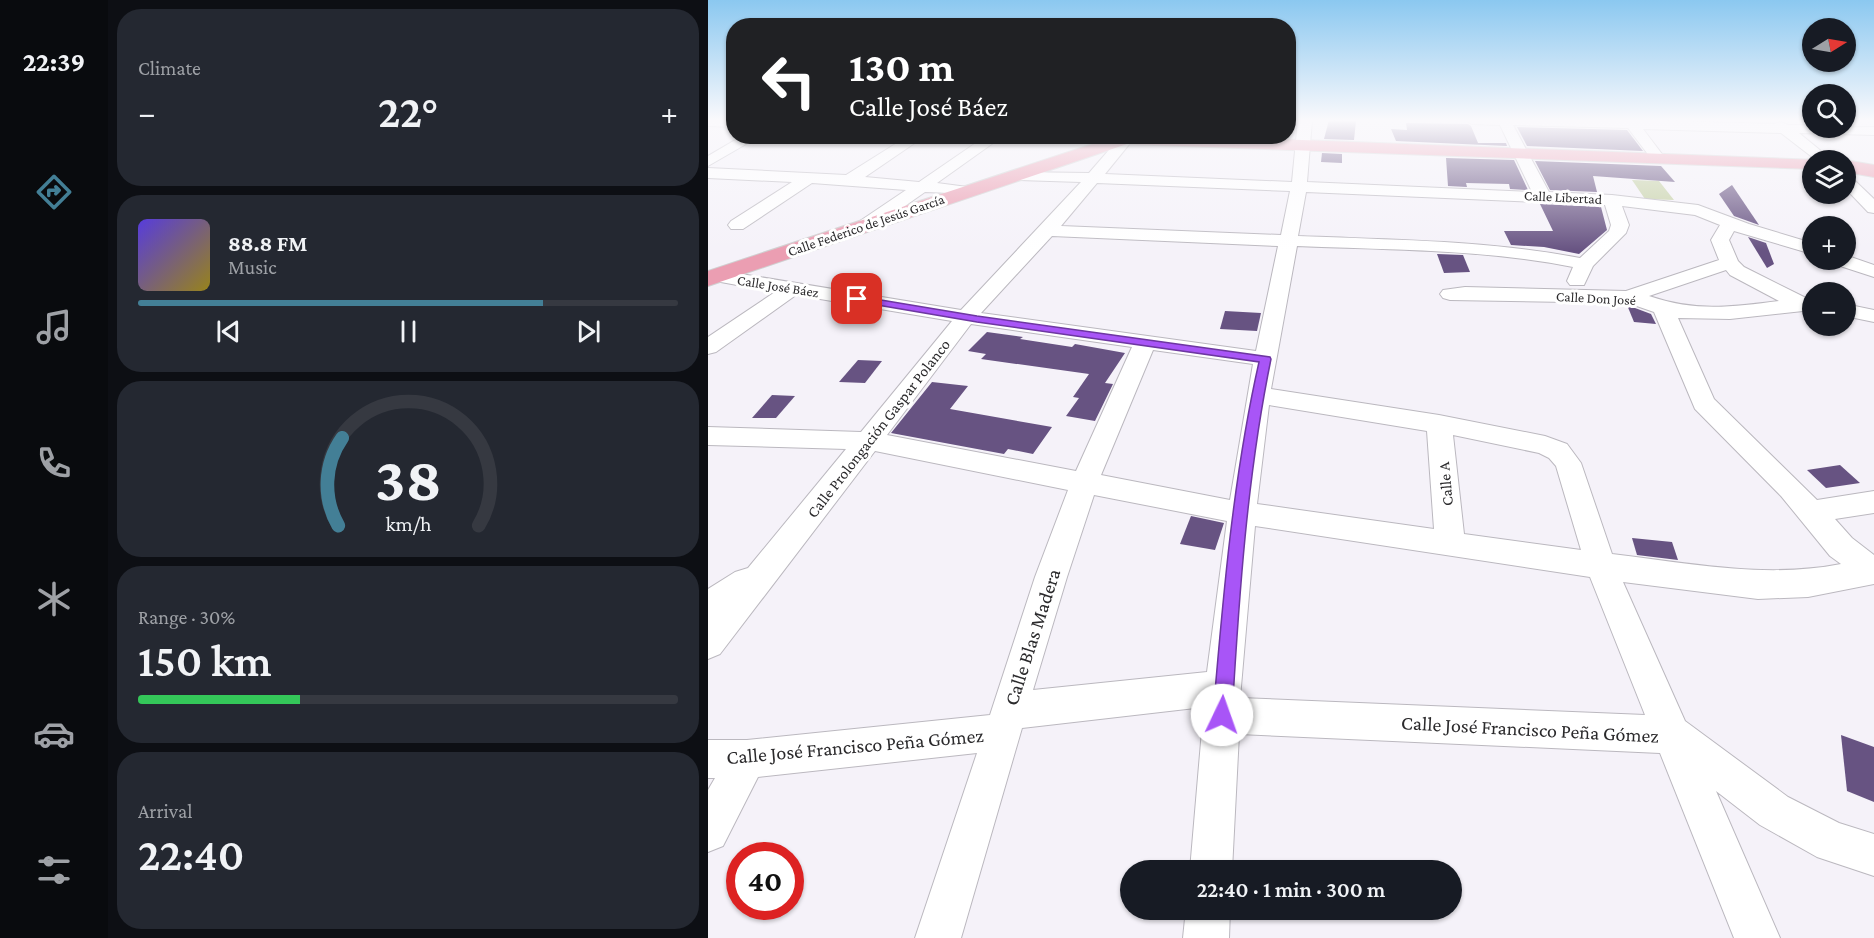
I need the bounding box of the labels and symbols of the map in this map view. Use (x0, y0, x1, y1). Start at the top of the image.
north arrow (1802, 18, 1856, 72)
street label: Calle Libertad (1524, 187, 1603, 207)
street label: Calle Federico de Jesús García (786, 190, 947, 259)
street label: Calle José Báez (736, 272, 820, 300)
pin (831, 273, 882, 324)
street label: Calle Don José (1556, 288, 1636, 308)
street label: Calle Prolongación Gaspar Polanco (804, 336, 954, 521)
street label: Calle A (1435, 460, 1456, 507)
street label: Calle Blas Madera (1000, 566, 1064, 708)
position arrow (1190, 683, 1254, 747)
street label: Calle José Francisco Peña Gómez (1401, 711, 1659, 748)
street label: Calle José Francisco Peña Gómez (725, 724, 985, 769)
speed limit sign: 40 (726, 842, 804, 920)

